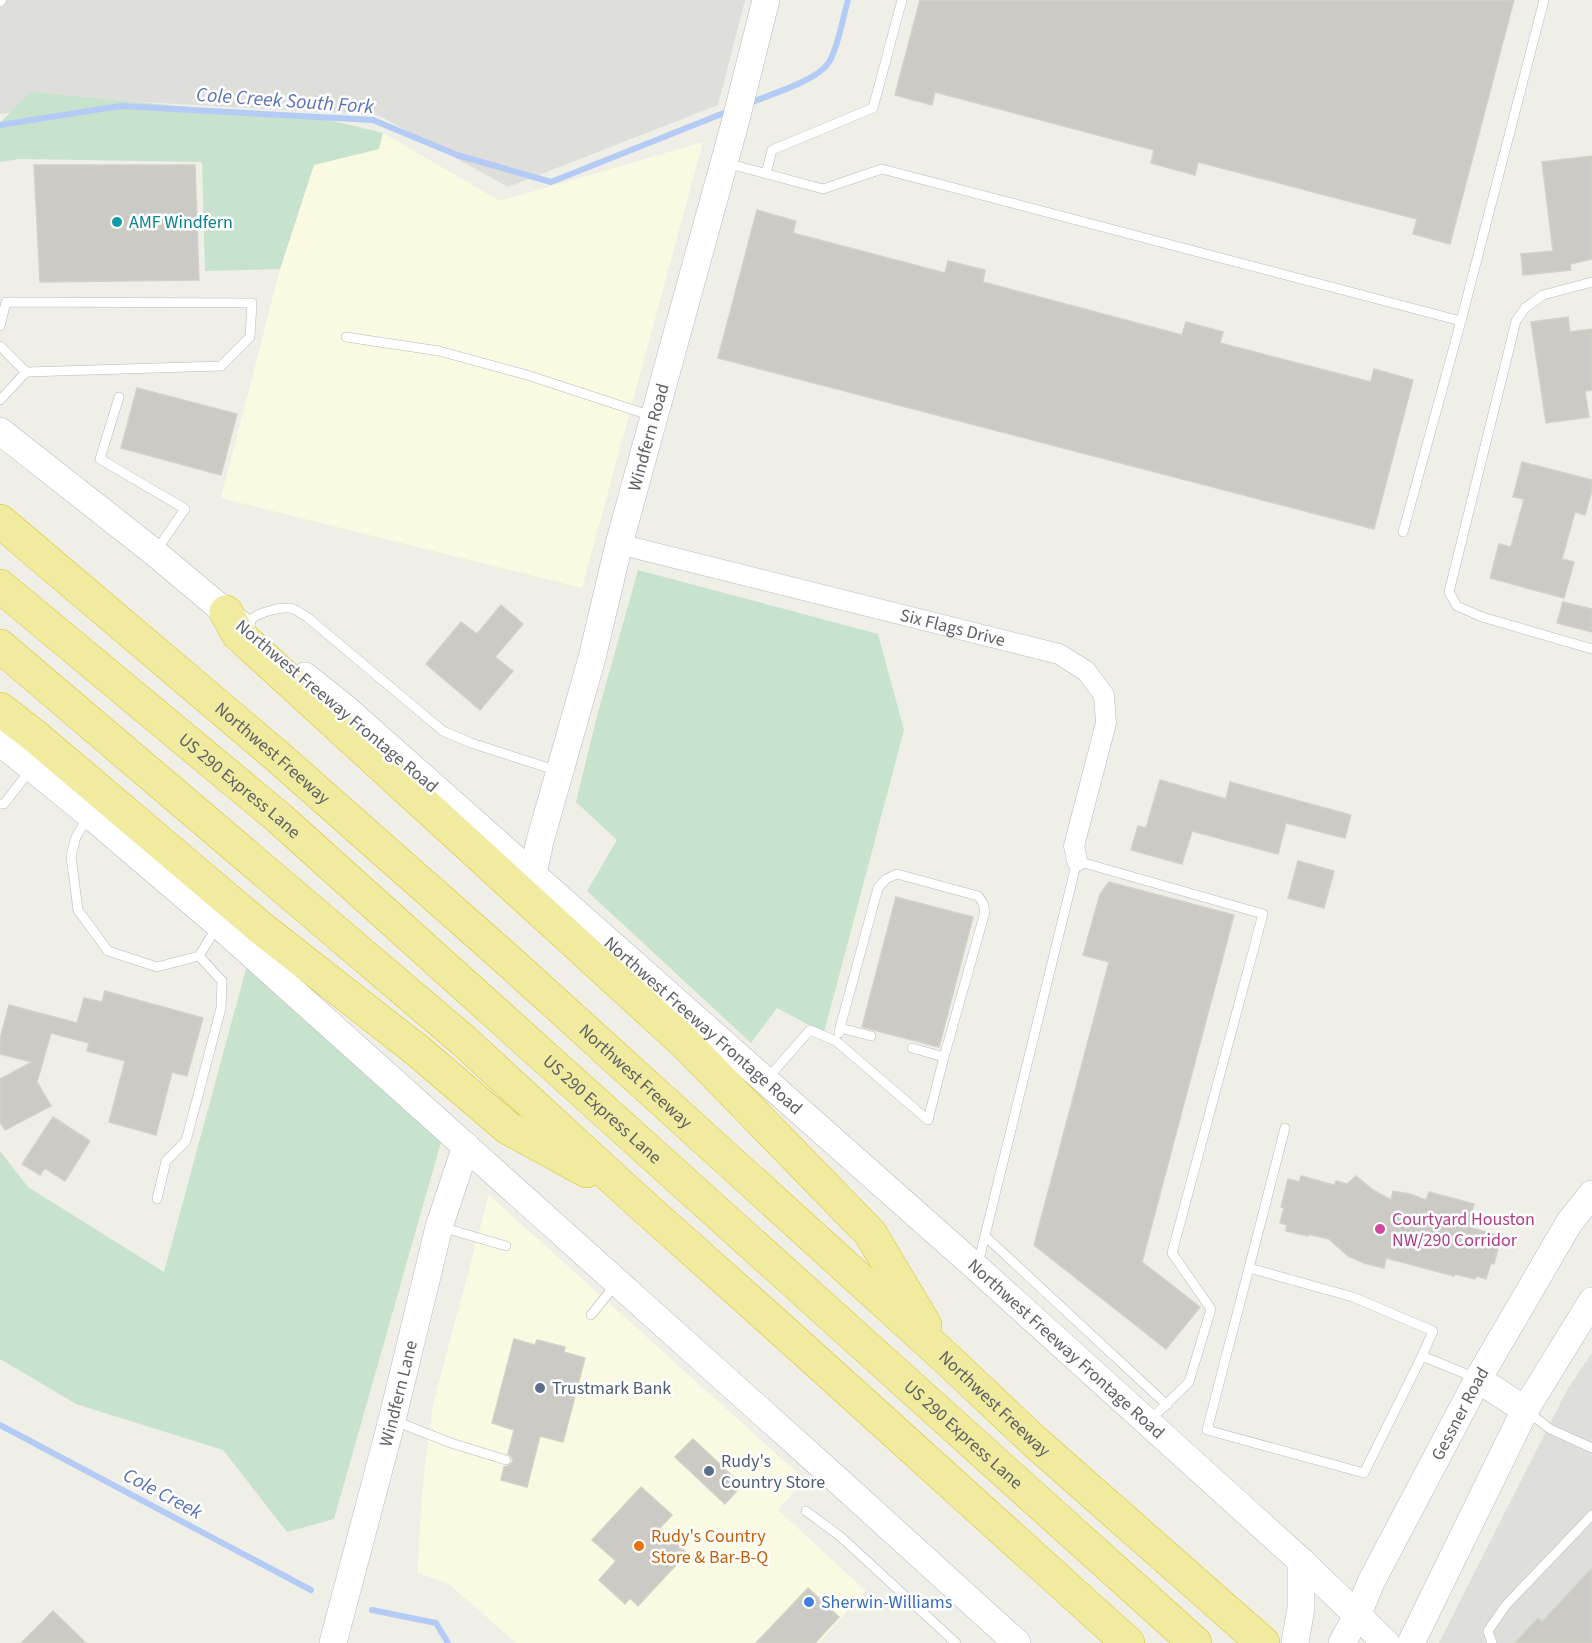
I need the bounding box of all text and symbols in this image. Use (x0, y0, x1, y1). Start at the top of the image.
water label: Cole Creek South Fork (195, 81, 375, 121)
place label: AMF Windfern (129, 210, 233, 235)
marker: AMF Windfern (110, 215, 124, 229)
street label: Windfern Road (622, 380, 676, 494)
street label: Six Flags Drive (897, 603, 1008, 653)
street label: Northwest Freeway Frontage Road (231, 615, 443, 797)
street label: Northwest Freeway (211, 698, 335, 810)
street label: US 290 Express Lane (173, 727, 306, 845)
street label: Northwest Freeway Frontage Road (600, 931, 806, 1119)
street label: Northwest Freeway (575, 1020, 697, 1134)
street label: US 290 Express Lane (537, 1049, 667, 1170)
place label: Courtyard Houston NW/290 Corridor (1392, 1207, 1535, 1253)
marker: Courtyard Houston NW/290 Corridor (1373, 1222, 1387, 1236)
street label: Northwest Freeway Frontage Road (963, 1254, 1169, 1442)
street label: Windfern Lane (373, 1338, 424, 1450)
street label: Northwest Freeway (936, 1347, 1056, 1461)
street label: Gessner Road (1425, 1363, 1495, 1465)
street label: US 290 Express Lane (898, 1375, 1028, 1495)
place label: Trustmark Bank (552, 1376, 671, 1401)
marker: Trustmark Bank (533, 1381, 547, 1395)
place label: Rudy's Country Store (721, 1449, 825, 1495)
water label: Cole Creek (118, 1461, 208, 1527)
marker: Rudy's Country Store (702, 1464, 716, 1478)
place label: Rudy's Country Store & Bar-B-Q (651, 1524, 768, 1570)
marker: Rudy's Country Store & Bar-B-Q (632, 1539, 646, 1553)
place label: Sherwin-Williams (821, 1590, 952, 1615)
marker: Sherwin-Williams (802, 1595, 816, 1609)

